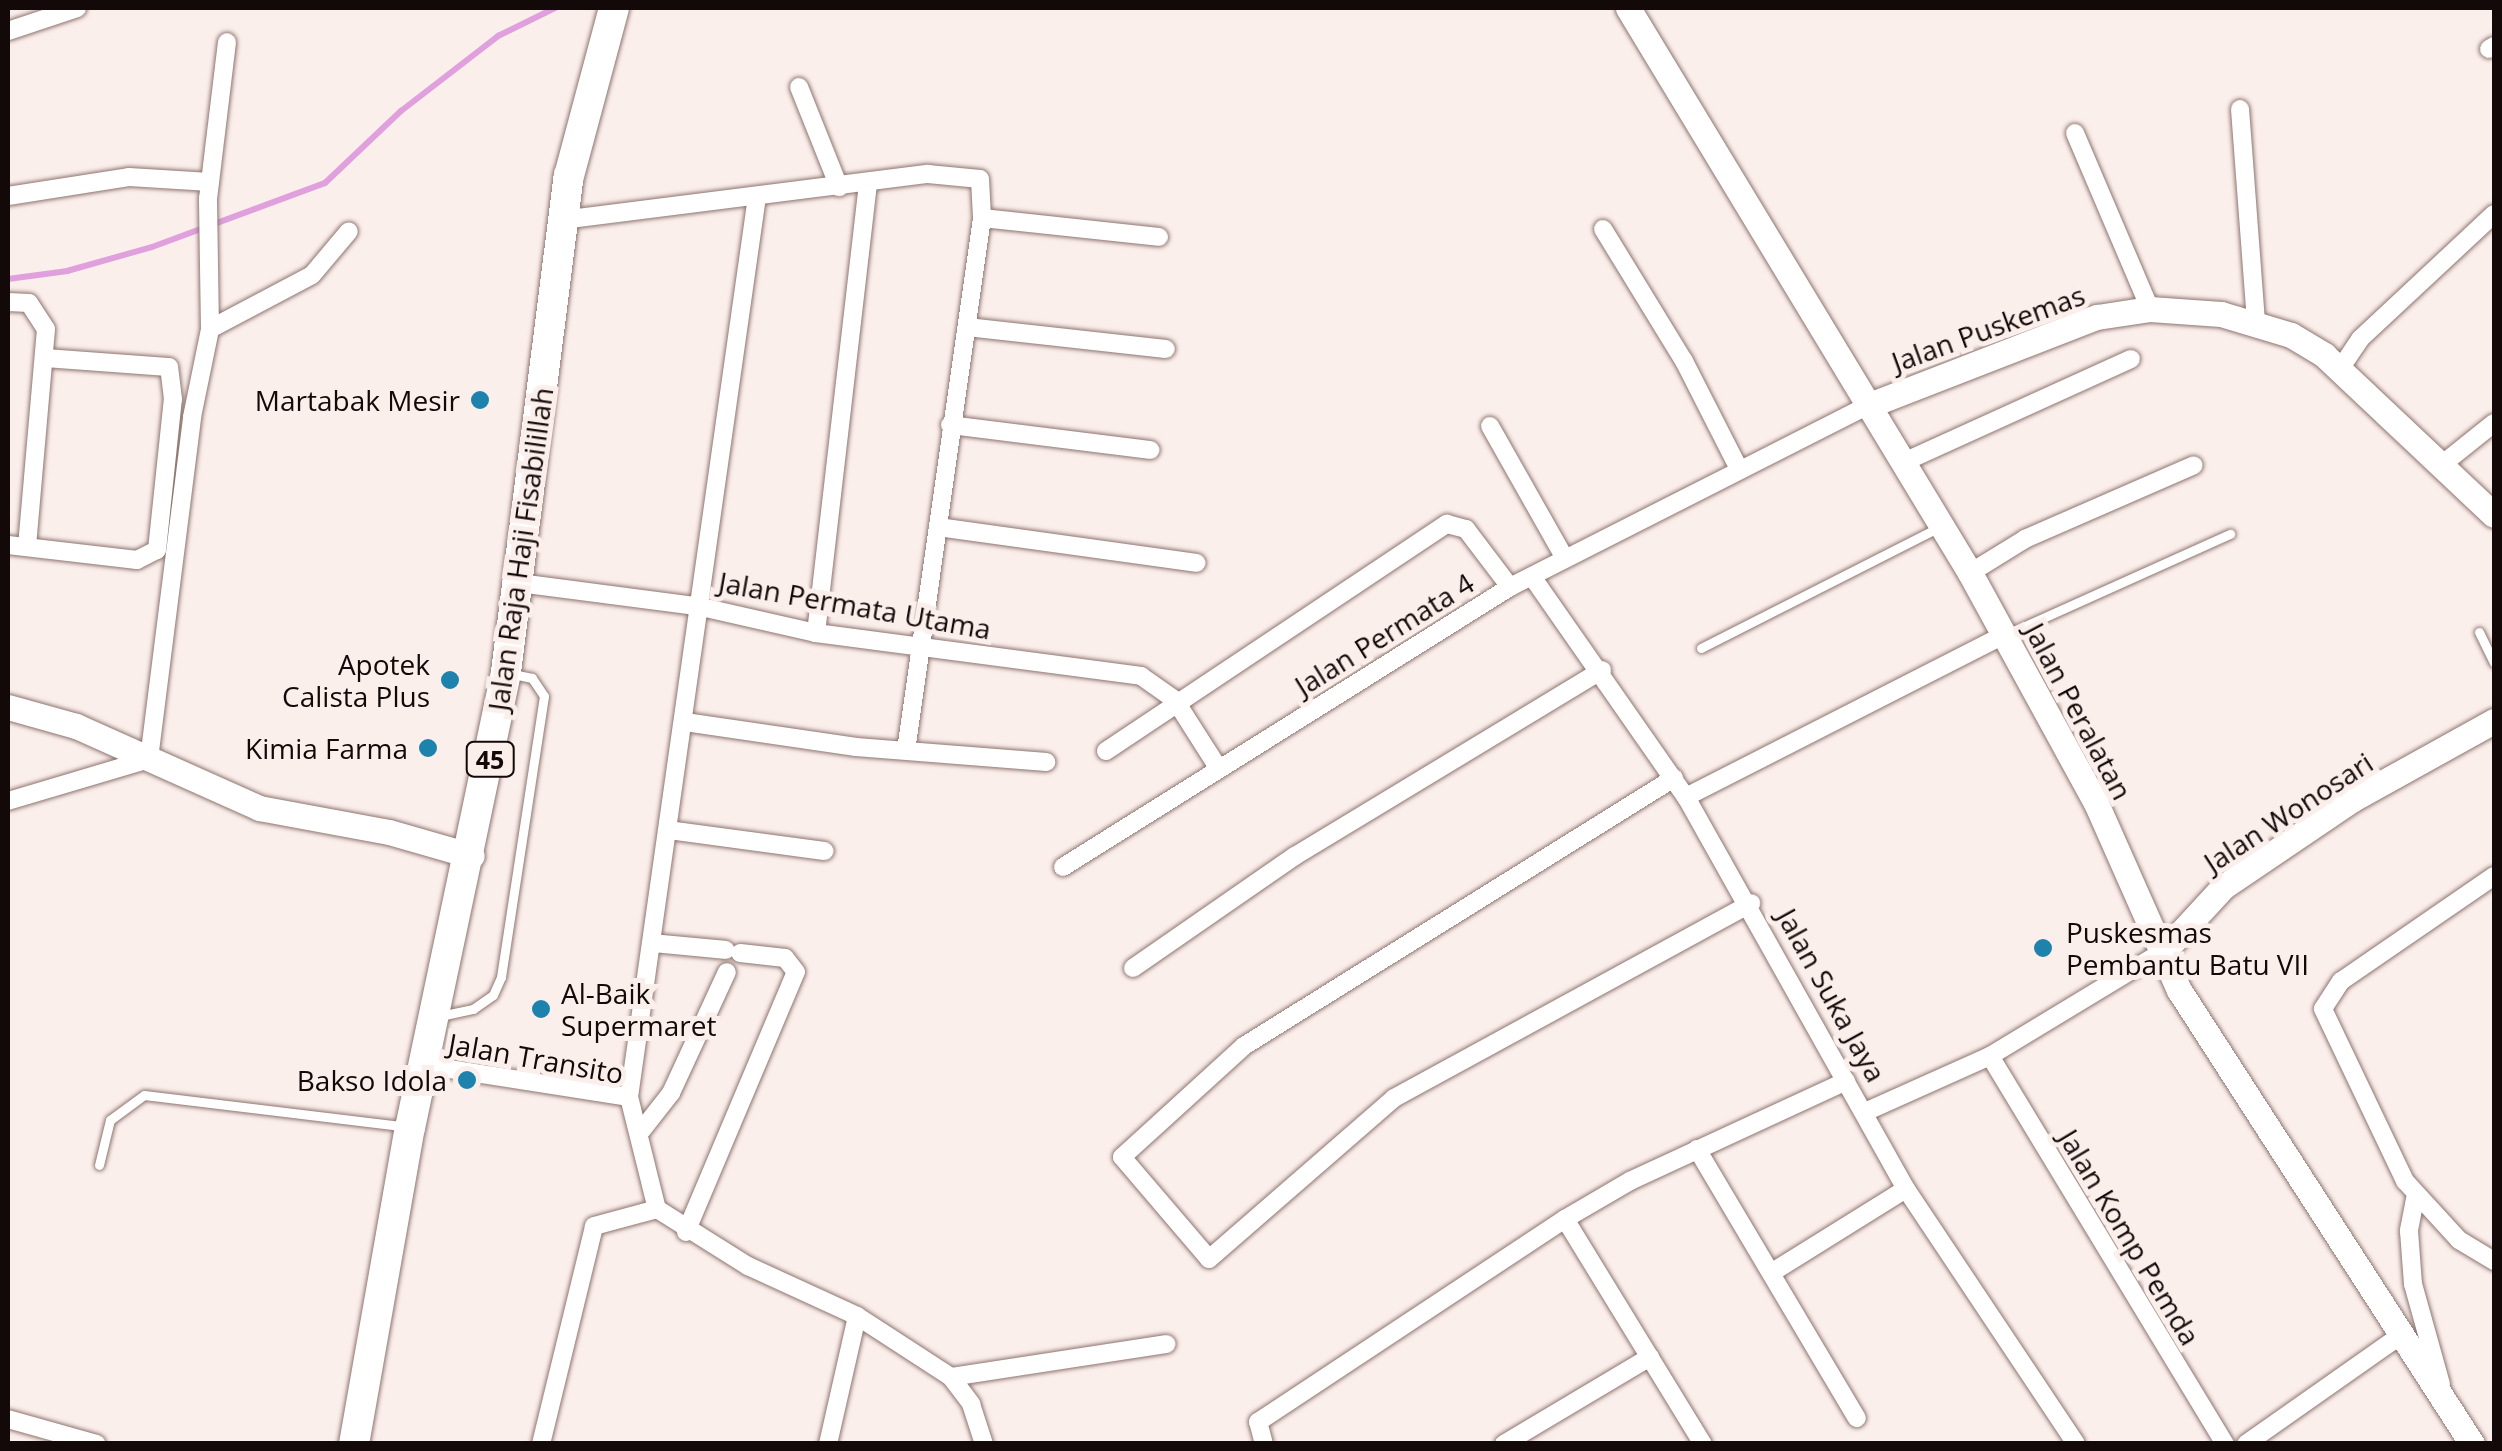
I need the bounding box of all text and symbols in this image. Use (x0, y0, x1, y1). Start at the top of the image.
street label: Jalan Puskemas (1887, 278, 2089, 378)
place label: Martabak Mesir (255, 383, 460, 417)
street label: Jalan Raja Haji Fisabilillah (481, 385, 559, 713)
marker: Martabak Mesir (469, 389, 491, 411)
street label: Jalan Permata Utama (716, 565, 994, 645)
street label: Jalan Permata 4 (1288, 566, 1480, 702)
street label: Jalan Peralatan (2018, 617, 2140, 805)
place label: Apotek Calista Plus (282, 647, 430, 713)
marker: Apotek Calista Plus (439, 669, 461, 691)
place label: Kimia Farma (245, 731, 408, 765)
marker: Kimia Farma (417, 737, 439, 759)
road number: 45 (465, 739, 515, 779)
street label: Jalan Wonosari (2197, 745, 2379, 879)
street label: Jalan Suka Jaya (1771, 903, 1893, 1087)
place label: Puskesmas Pembantu Batu VII (2066, 915, 2309, 981)
marker: Puskesmas Pembantu Batu VII (2030, 935, 2056, 961)
place label: Al-Baik Supermaret (561, 976, 716, 1042)
marker: Al-Baik Supermaret (530, 998, 552, 1020)
street label: Jalan Transito (446, 1026, 626, 1090)
place label: Bakso Idola (297, 1063, 447, 1097)
marker: Bakso Idola (456, 1069, 478, 1091)
street label: Jalan Komp Pemda (2052, 1123, 2208, 1351)

